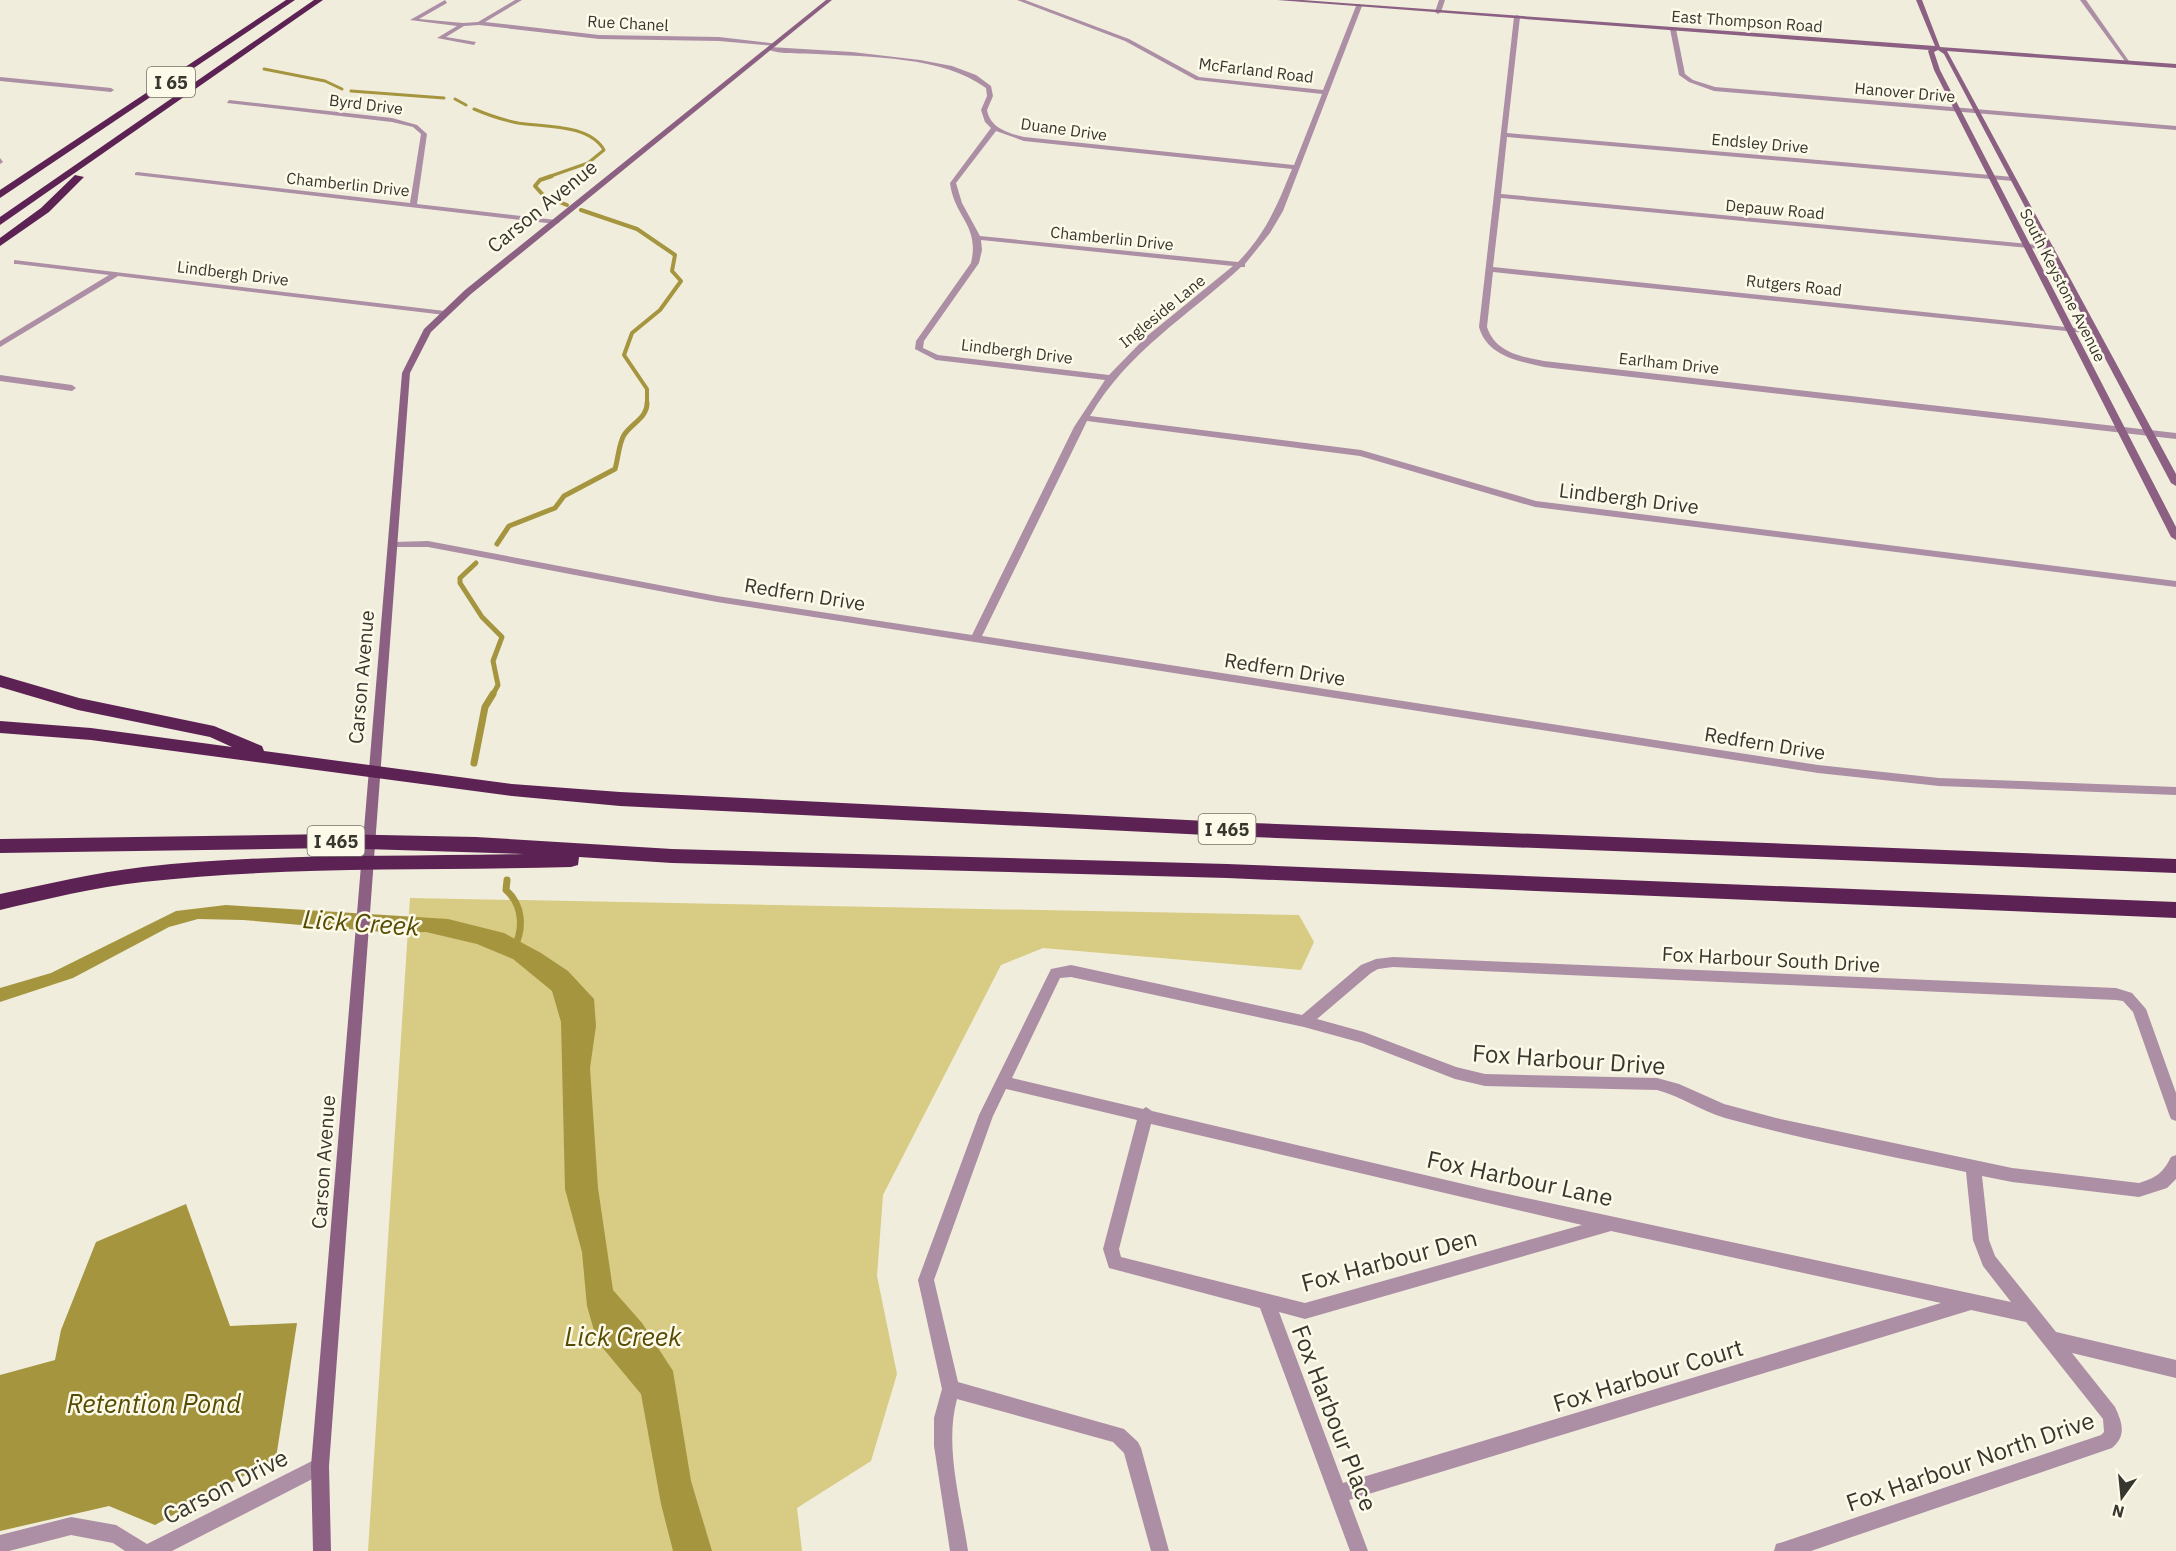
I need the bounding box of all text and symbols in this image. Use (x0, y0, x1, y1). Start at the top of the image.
street label: East Thompson Road (1671, 6, 1823, 36)
street label: Rue Chanel (587, 11, 669, 35)
street label: McFarland Road (1197, 53, 1315, 87)
road number: I 65 (147, 67, 195, 97)
street label: Hanover Drive (1854, 78, 1956, 106)
street label: Byrd Drive (328, 90, 404, 118)
street label: Duane Drive (1019, 113, 1109, 145)
street label: Endsley Drive (1711, 129, 1810, 157)
street label: Carson Avenue (481, 153, 603, 259)
street label: Chamberlin Drive (285, 168, 411, 200)
street label: Depauw Road (1725, 195, 1825, 223)
street label: South Keystone Avenue (2016, 205, 2110, 365)
street label: Chamberlin Drive (1049, 222, 1175, 254)
street label: Lindbergh Drive (176, 256, 290, 290)
street label: Ingleside Lane (1115, 270, 1209, 352)
street label: Rutgers Road (1745, 270, 1843, 300)
street label: Lindbergh Drive (960, 334, 1074, 368)
street label: Earlham Drive (1618, 348, 1720, 378)
street label: Lindbergh Drive (1558, 476, 1700, 520)
street label: Redfern Drive (742, 571, 868, 617)
street label: Carson Avenue (342, 609, 380, 745)
street label: Redfern Drive (1222, 646, 1348, 692)
street label: Redfern Drive (1702, 720, 1828, 766)
road number: I 465 (1198, 814, 1256, 844)
road number: I 465 (308, 826, 364, 856)
water label: Lick Creek (301, 901, 421, 943)
street label: Fox Harbour South Drive (1661, 940, 1881, 978)
street label: Fox Harbour Drive (1471, 1036, 1667, 1082)
street label: Carson Avenue (305, 1094, 341, 1230)
street label: Fox Harbour Lane (1424, 1143, 1616, 1213)
street label: Fox Harbour Den (1298, 1221, 1480, 1299)
water label: Lick Creek (565, 1319, 682, 1353)
street label: Fox Harbour Place (1285, 1320, 1385, 1516)
street label: Fox Harbour Court (1549, 1331, 1747, 1419)
water label: Retention Pond (67, 1386, 242, 1420)
street label: Fox Harbour North Drive (1842, 1403, 2098, 1519)
street label: Carson Drive (157, 1441, 293, 1531)
north arrow (2092, 1467, 2152, 1527)
text: N (2110, 1500, 2126, 1523)

